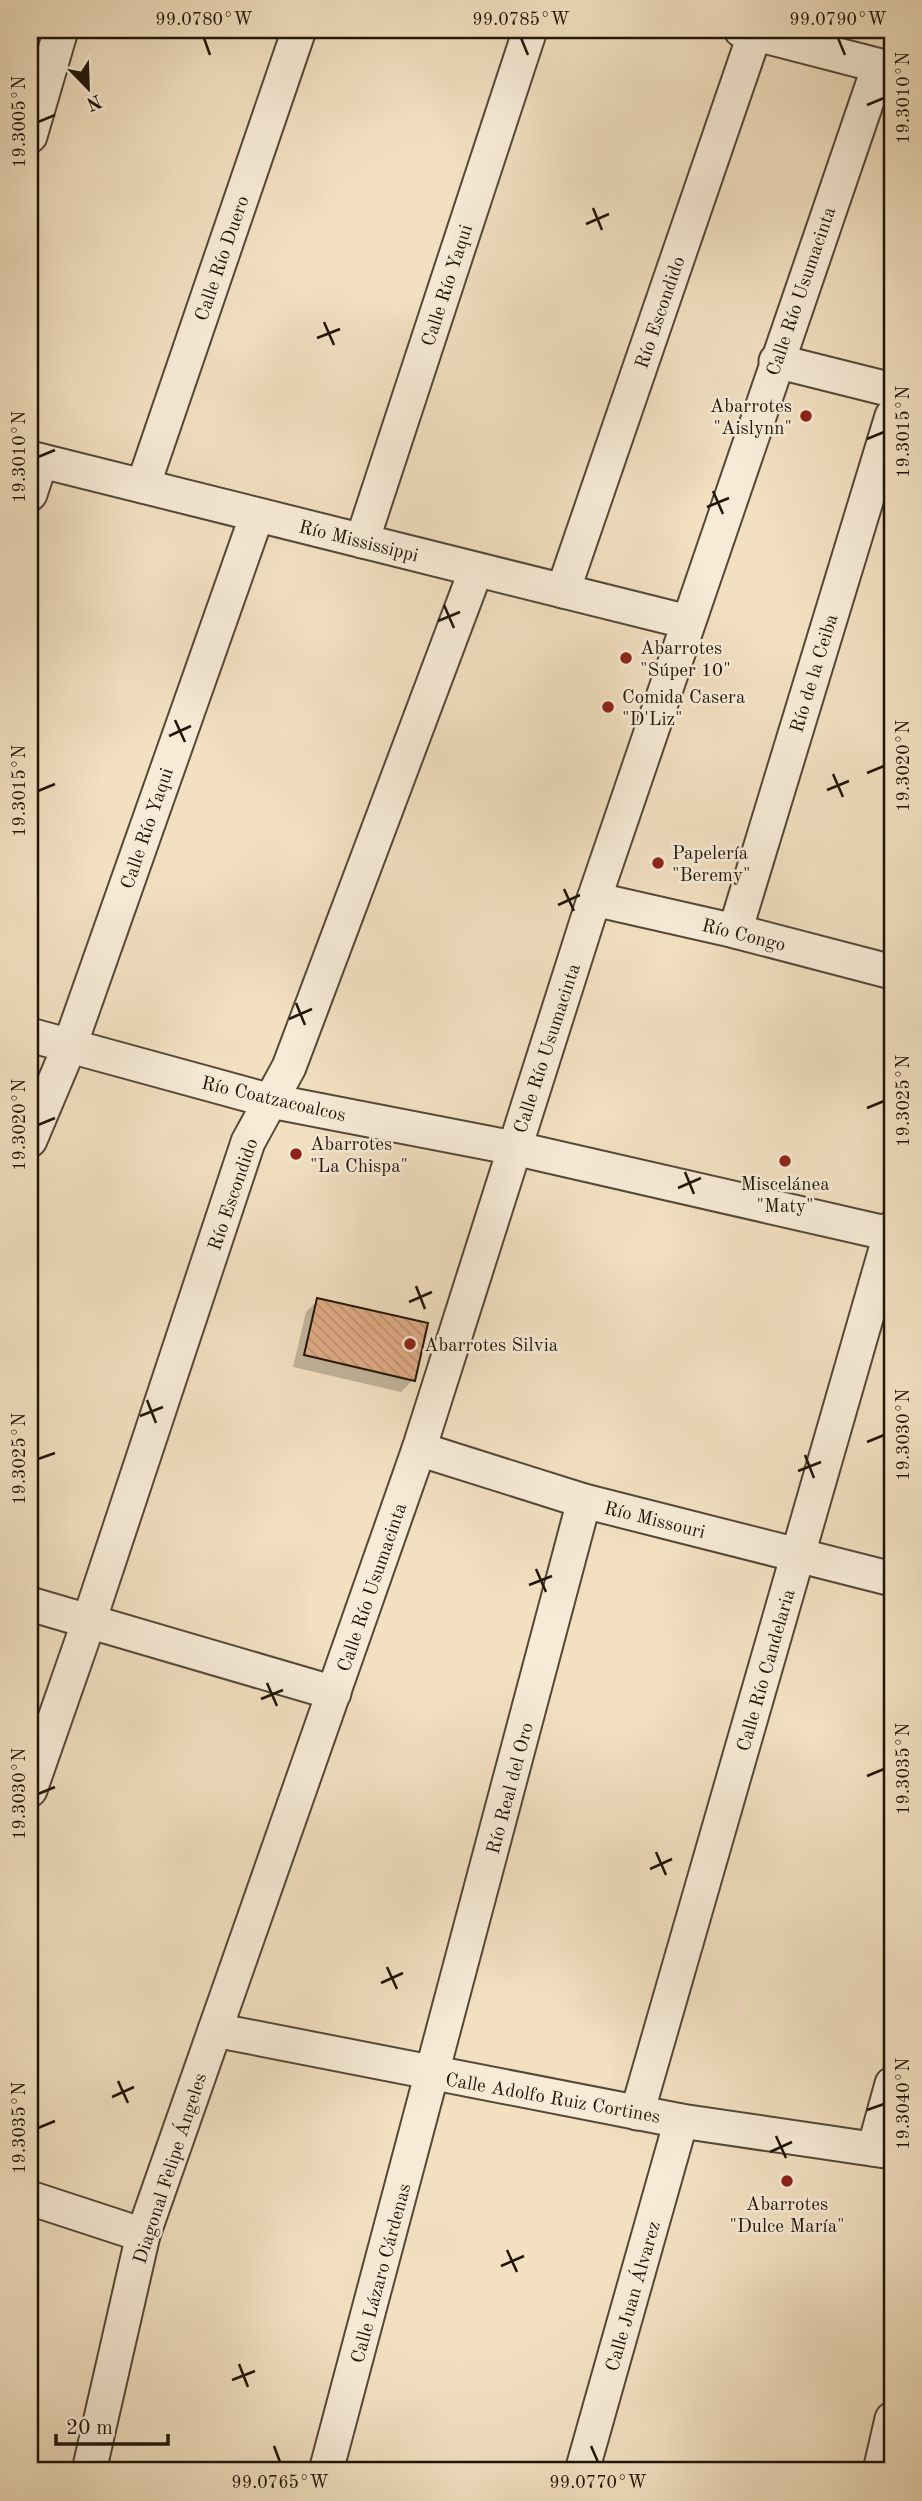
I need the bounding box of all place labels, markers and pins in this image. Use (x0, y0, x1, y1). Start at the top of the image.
place label: Abarrotes "Aislynn" (710, 398, 792, 439)
marker: Abarrotes "Aislynn" (798, 408, 814, 424)
place label: Abarrotes "Súper 10" (640, 640, 731, 681)
marker: Abarrotes "Súper 10" (618, 650, 634, 666)
place label: Comida Casera "D'Liz" (622, 689, 746, 730)
marker: Comida Casera "D'Liz" (600, 699, 616, 715)
place label: Papelería "Beremy" (672, 845, 751, 886)
marker: Papelería "Beremy" (650, 855, 666, 871)
place label: Abarrotes "La Chispa" (310, 1136, 408, 1177)
marker: Abarrotes "La Chispa" (288, 1146, 304, 1162)
marker: Miscelánea "Maty" (777, 1153, 793, 1169)
place label: Miscelánea "Maty" (740, 1176, 830, 1217)
marker: Abarrotes Silvia (402, 1336, 418, 1352)
place label: Abarrotes Silvia (424, 1337, 559, 1356)
marker: Abarrotes "Dulce María" (779, 2173, 795, 2189)
place label: Abarrotes "Dulce María" (729, 2196, 845, 2237)

